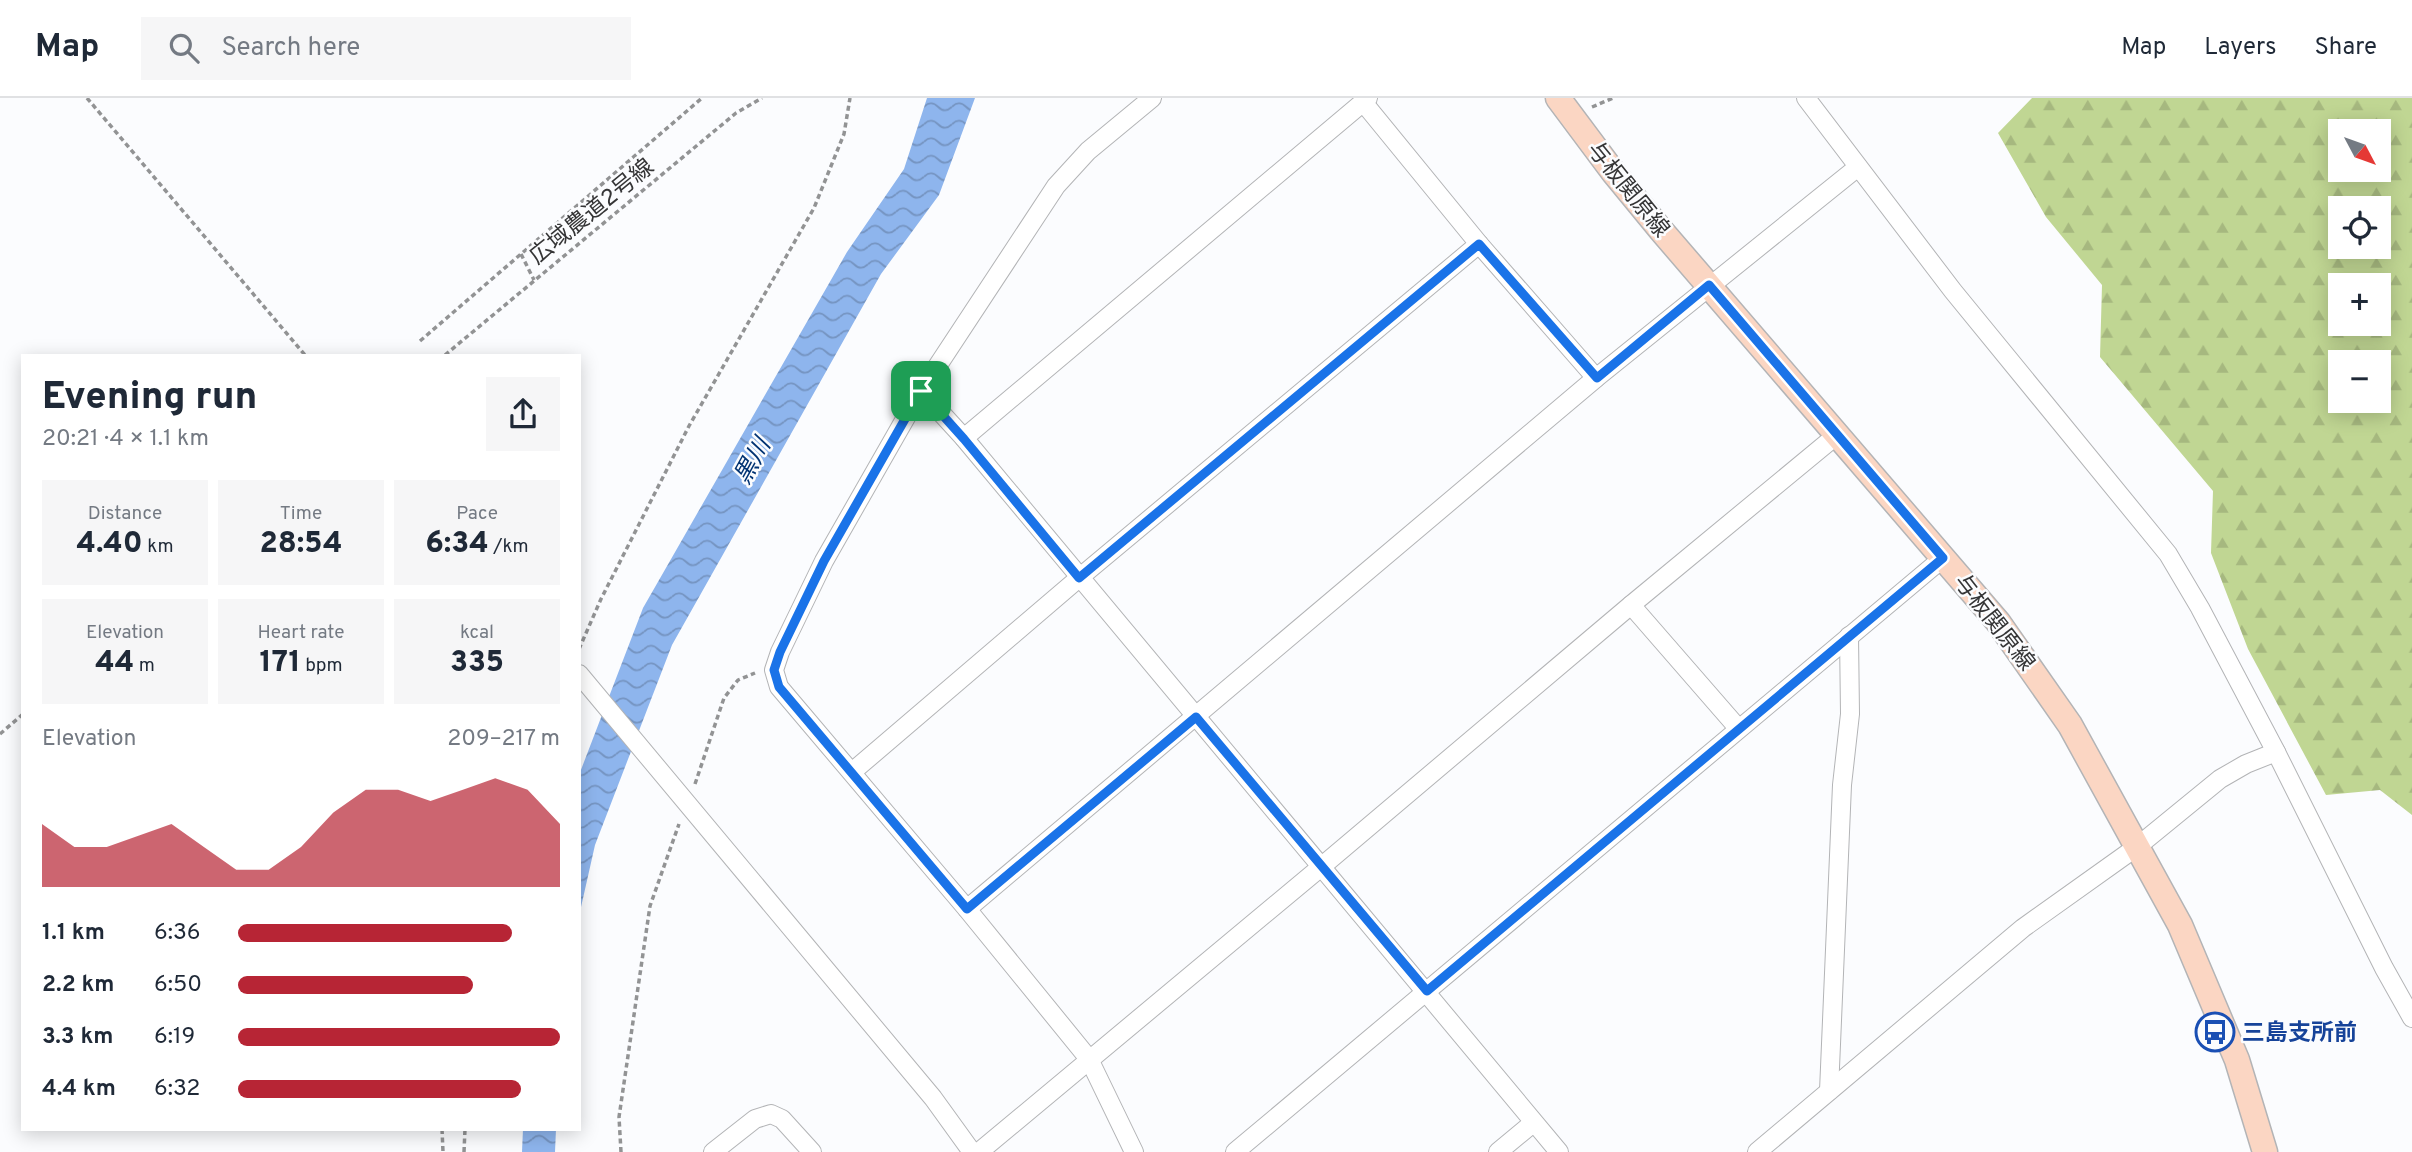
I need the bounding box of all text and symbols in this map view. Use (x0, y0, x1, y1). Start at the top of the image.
search box (141, 17, 631, 80)
text: Map (35, 27, 99, 69)
icon: search (165, 29, 203, 67)
text: Search here (221, 32, 360, 65)
text: Map (2121, 33, 2166, 63)
text: Layers (2204, 33, 2276, 63)
text: Share (2314, 33, 2377, 63)
north arrow (2328, 119, 2390, 182)
map controls (2328, 119, 2391, 413)
street label: 与板関原線 (1580, 137, 1675, 244)
street label: 広域農道2号線 (524, 154, 661, 272)
button: locate (2328, 196, 2391, 259)
button: + (2328, 273, 2391, 336)
button: − (2328, 350, 2391, 413)
pin (891, 361, 951, 421)
icon: arrive (902, 372, 940, 410)
text: Evening run (42, 374, 257, 423)
button: share (486, 377, 560, 451)
text: 20:21 · 4 × 1.1 km (42, 425, 209, 454)
water label: 黒川 (729, 431, 780, 490)
text: Distance (88, 502, 162, 526)
text: Time (280, 502, 322, 526)
text: Pace (456, 502, 498, 526)
text: 4.40 (76, 526, 143, 563)
text: 28:54 (259, 526, 343, 563)
text: 6:34 (425, 526, 489, 563)
text: km (143, 535, 174, 559)
text: /km (489, 535, 529, 559)
street label: 与板関原線 (1946, 569, 2040, 678)
text: Elevation (86, 621, 164, 645)
text: Heart rate (258, 621, 344, 645)
text: kcal (460, 621, 494, 645)
text: 44 (95, 645, 134, 682)
text: 171 (259, 645, 301, 682)
text: 335 (450, 645, 504, 682)
text: m (134, 654, 155, 678)
text: bpm (301, 654, 343, 678)
text: Elevation (42, 725, 137, 754)
text: 209–217 m (447, 725, 560, 754)
text: 1.1 km (42, 919, 105, 948)
text: 6:36 (154, 919, 200, 948)
text: 2.2 km (42, 971, 115, 1000)
text: 6:50 (154, 971, 202, 1000)
bus stop icon: 三島支所前 (2194, 1011, 2236, 1053)
place label: 三島支所前 (2242, 1020, 2357, 1049)
text: 3.3 km (42, 1023, 113, 1052)
text: 6:19 (154, 1023, 195, 1052)
text: 4.4 km (42, 1075, 116, 1104)
text: 6:32 (154, 1075, 200, 1104)

